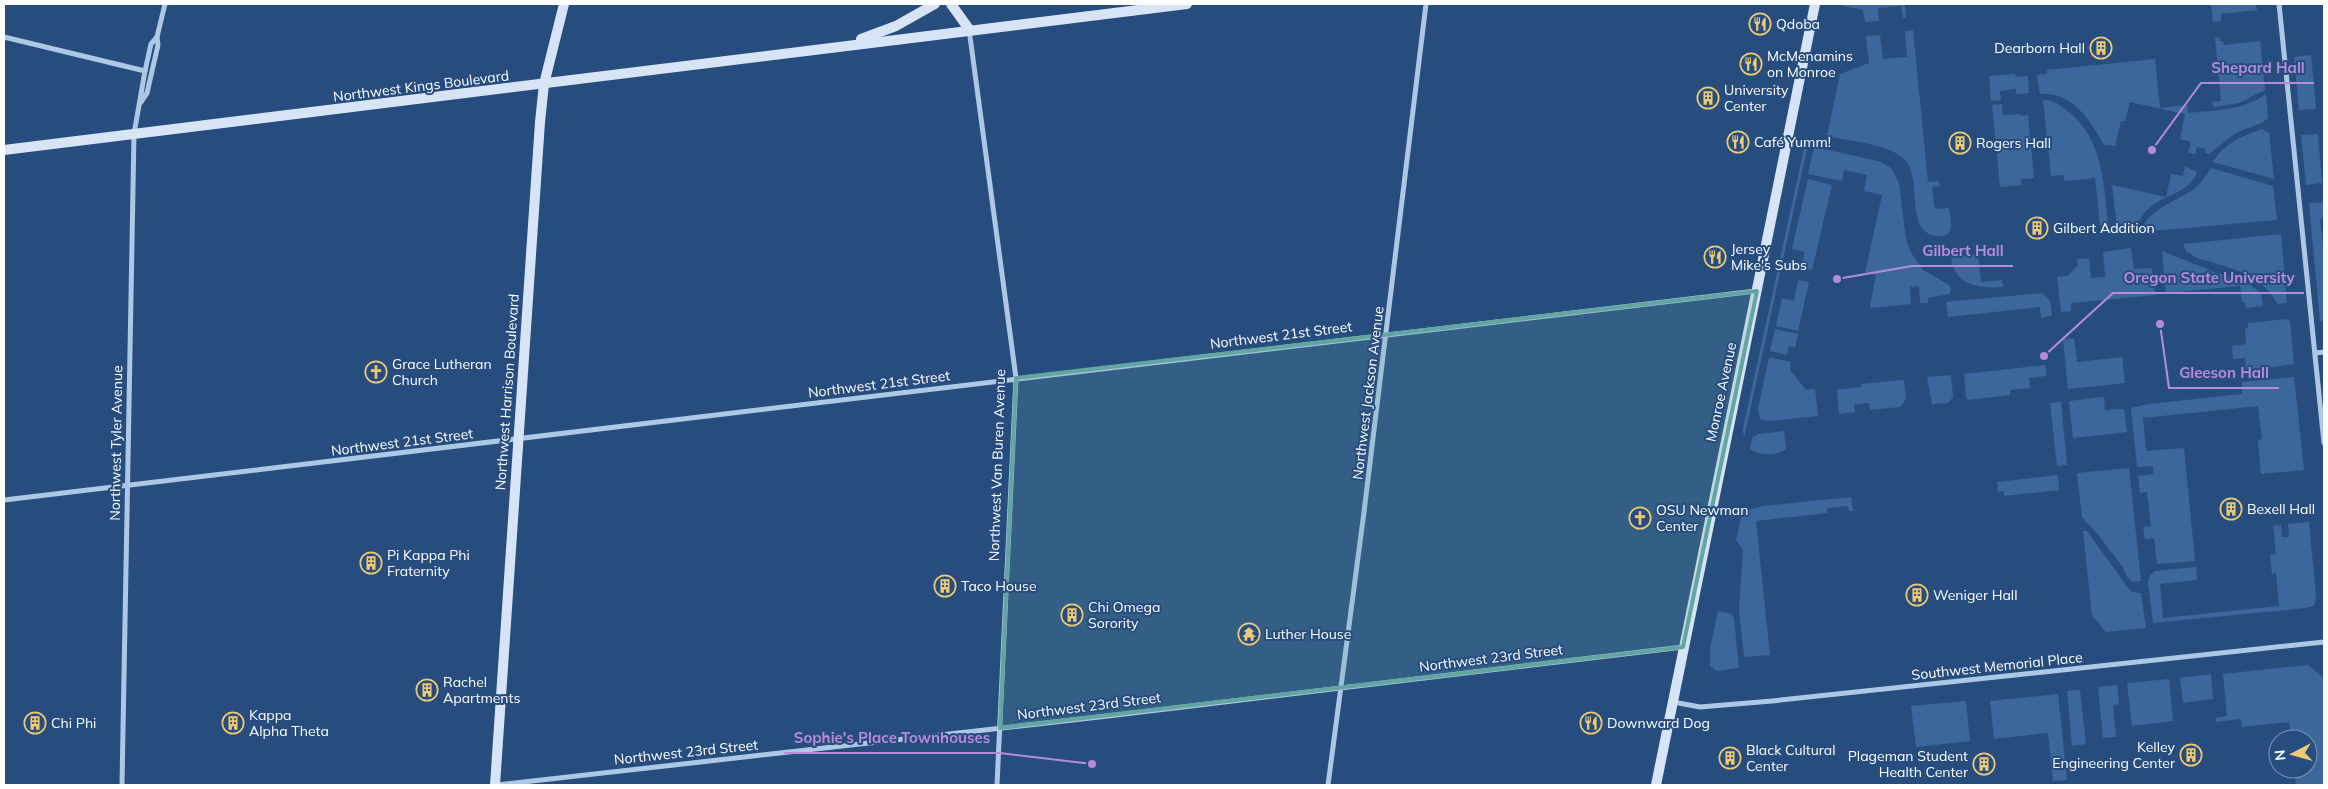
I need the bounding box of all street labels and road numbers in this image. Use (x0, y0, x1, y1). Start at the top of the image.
street label: Northwest Kings Boulevard (332, 66, 510, 106)
street label: Northwest Harrison Boulevard (491, 293, 523, 491)
street label: Northwest Jackson Avenue (1348, 305, 1388, 481)
street label: Northwest 21st Street (1209, 317, 1353, 353)
street label: Monroe Avenue (1702, 341, 1740, 443)
street label: Northwest Tyler Avenue (106, 365, 126, 521)
street label: Northwest 21st Street (807, 366, 951, 402)
street label: Northwest Van Buren Avenue (985, 369, 1009, 561)
street label: Northwest 21st Street (330, 424, 474, 460)
street label: Northwest 23rd Street (1418, 640, 1564, 676)
street label: Southwest Memorial Place (1911, 648, 2083, 684)
street label: Northwest 23rd Street (1016, 688, 1162, 724)
street label: Northwest 23rd Street (613, 735, 759, 769)

